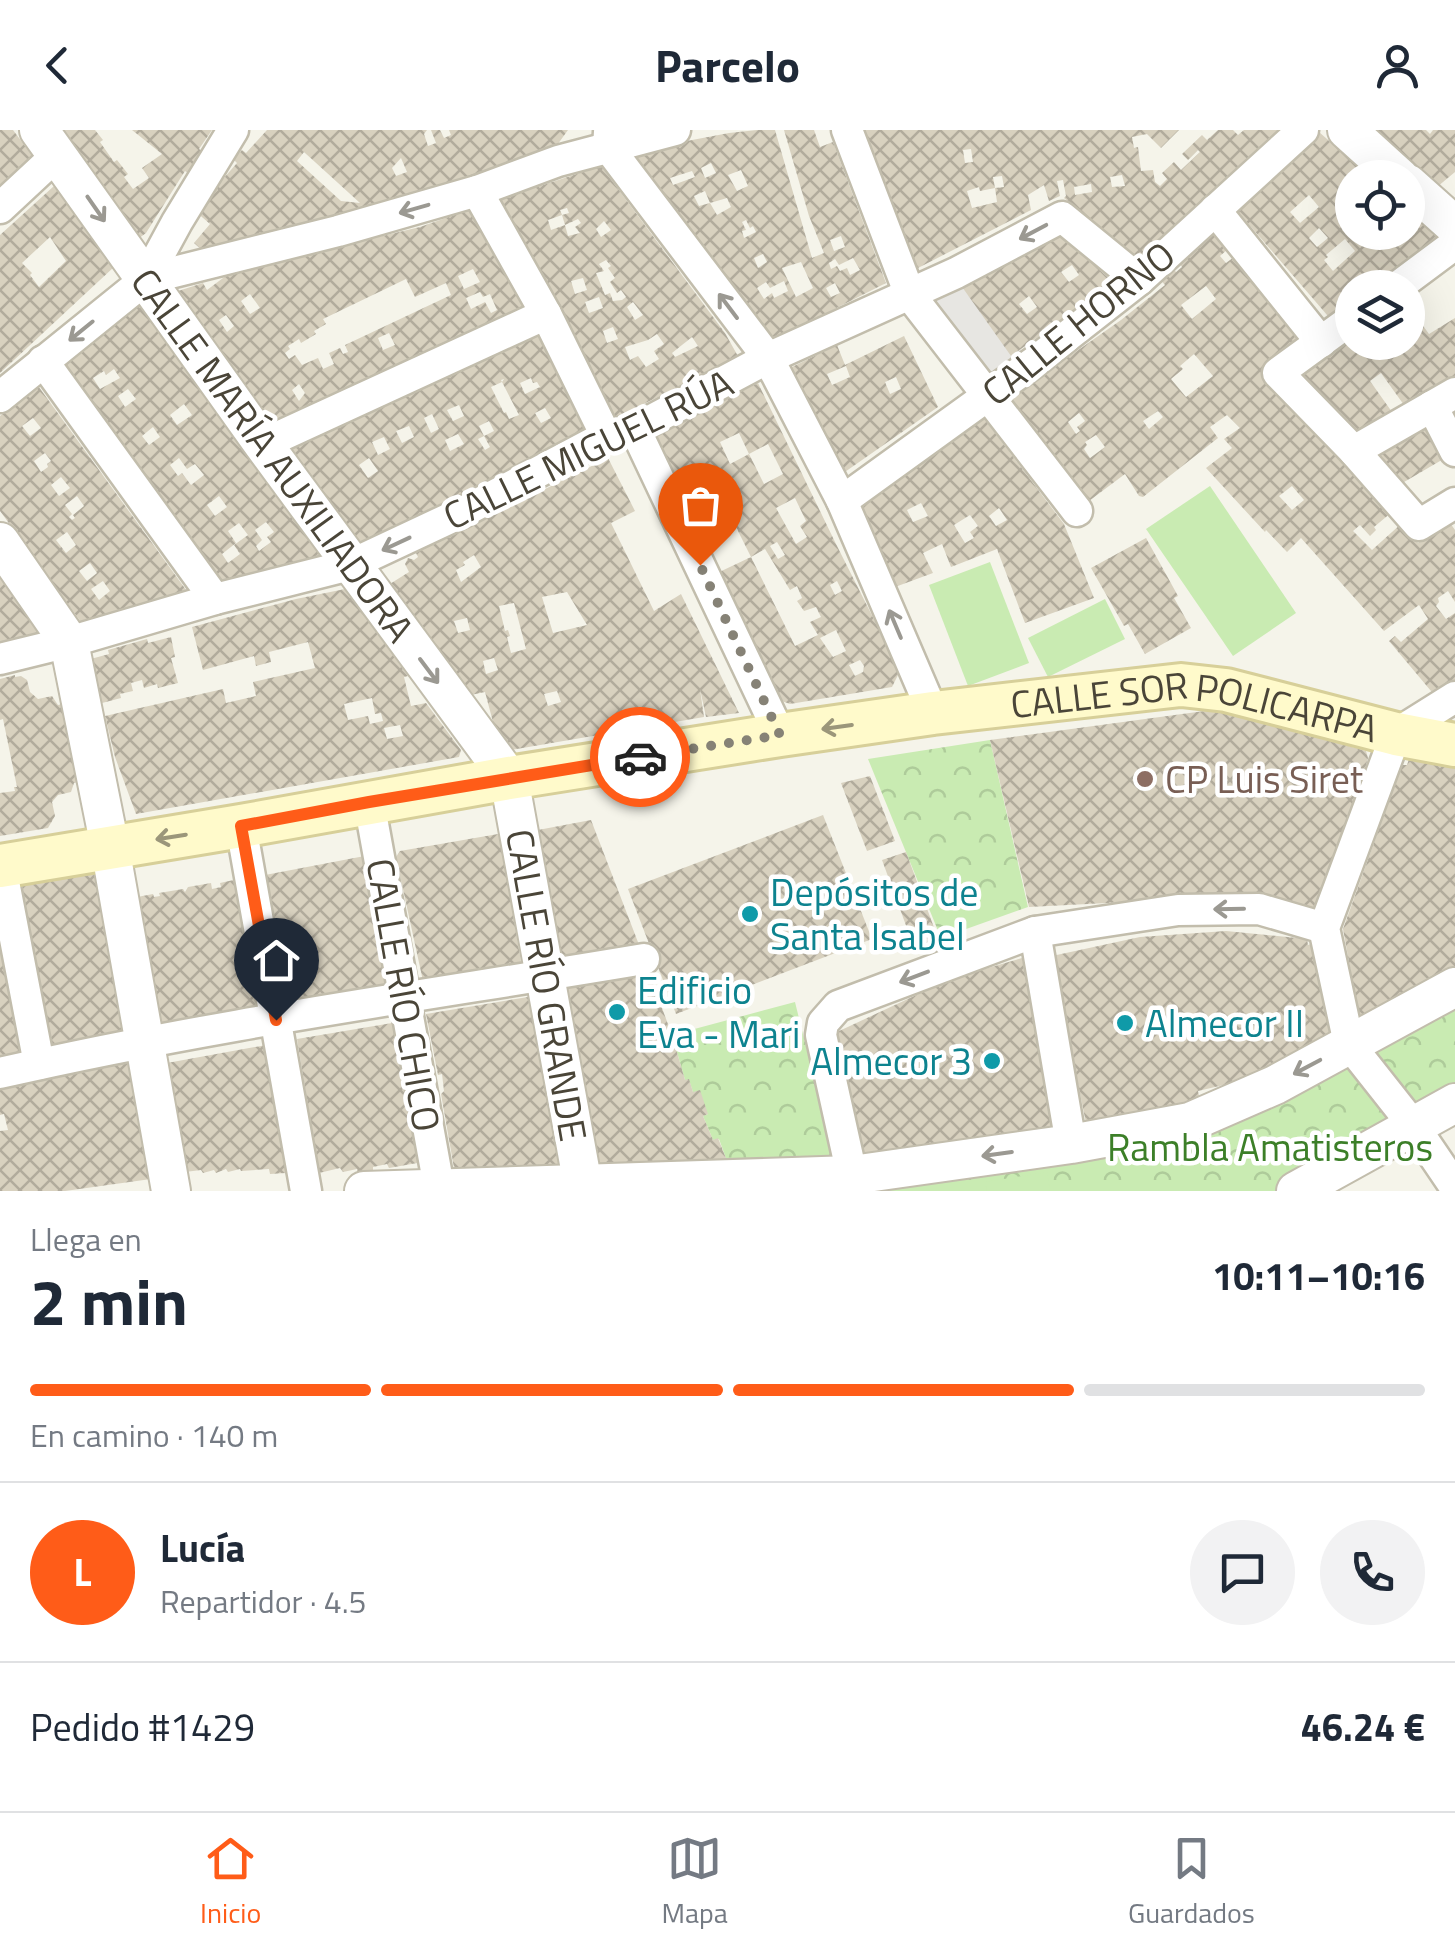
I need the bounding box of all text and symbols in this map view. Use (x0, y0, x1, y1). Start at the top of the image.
text: Parcelo (655, 31, 800, 99)
icon: back (30, 38, 85, 93)
icon: person (1370, 38, 1425, 93)
map controls (1335, 160, 1425, 360)
button: locate (1335, 160, 1425, 250)
one-way arrow (85, 195, 106, 222)
one-way arrow (399, 201, 430, 220)
one-way arrow (1018, 223, 1048, 243)
street label: CALLE HORNO (969, 227, 1187, 419)
street label: CALLE MARÍA AUXILIADORA (117, 256, 429, 654)
button: layers (1335, 270, 1425, 360)
one-way arrow (718, 293, 739, 320)
one-way arrow (69, 320, 95, 342)
street label: CALLE MIGUEL RÚA (433, 354, 743, 544)
pin (658, 463, 743, 566)
icon: bag (673, 478, 728, 533)
one-way arrow (381, 535, 411, 554)
one-way arrow (885, 609, 903, 640)
street label: CALLE SOR POLICARPA (1007, 655, 1384, 757)
one-way arrow (419, 657, 440, 685)
courier (590, 707, 690, 807)
one-way arrow (821, 719, 854, 737)
icon: car (613, 730, 668, 785)
place label: CP Luis Siret (1165, 750, 1363, 808)
marker: CP Luis Siret (1134, 768, 1156, 790)
street label: CALLE RÍO GRANDE (491, 825, 603, 1145)
one-way arrow (155, 829, 188, 847)
street label: CALLE RÍO CHICO (351, 854, 457, 1136)
place label: Depósitos de Santa Isabel (770, 863, 979, 965)
one-way arrow (1214, 900, 1246, 919)
marker: Depósitos de Santa Isabel (739, 903, 761, 925)
pin (234, 918, 319, 1021)
icon: home (249, 933, 304, 988)
place label: Edificio Eva - Mari (637, 961, 800, 1063)
one-way arrow (899, 969, 930, 987)
place label: Almecor II (1145, 994, 1304, 1052)
marker: Edificio Eva - Mari (606, 1001, 628, 1023)
marker: Almecor II (1114, 1012, 1136, 1034)
place label: Almecor 3 (810, 1032, 972, 1090)
marker: Almecor 3 (981, 1050, 1003, 1072)
one-way arrow (1293, 1057, 1323, 1077)
park label: Rambla Amatisteros (1107, 1118, 1433, 1176)
one-way arrow (982, 1146, 1014, 1164)
text: Llega en (30, 1215, 142, 1263)
text: 10:11–10:16 (1212, 1247, 1425, 1305)
text: 2 min (30, 1251, 188, 1350)
text: En camino · 140 m (30, 1411, 278, 1459)
text: Lucía (160, 1519, 245, 1577)
button: chat (1190, 1520, 1295, 1625)
button: phone (1320, 1520, 1425, 1625)
text: L (74, 1543, 91, 1601)
text: Repartidor · 4.5 (160, 1577, 366, 1625)
text: Pedido #1429 (30, 1698, 255, 1756)
text: 46.24 € (1301, 1698, 1425, 1756)
tab: Inicio (200, 1831, 261, 1934)
tab: Mapa (661, 1831, 728, 1934)
tab: Guardados (1128, 1831, 1255, 1934)

